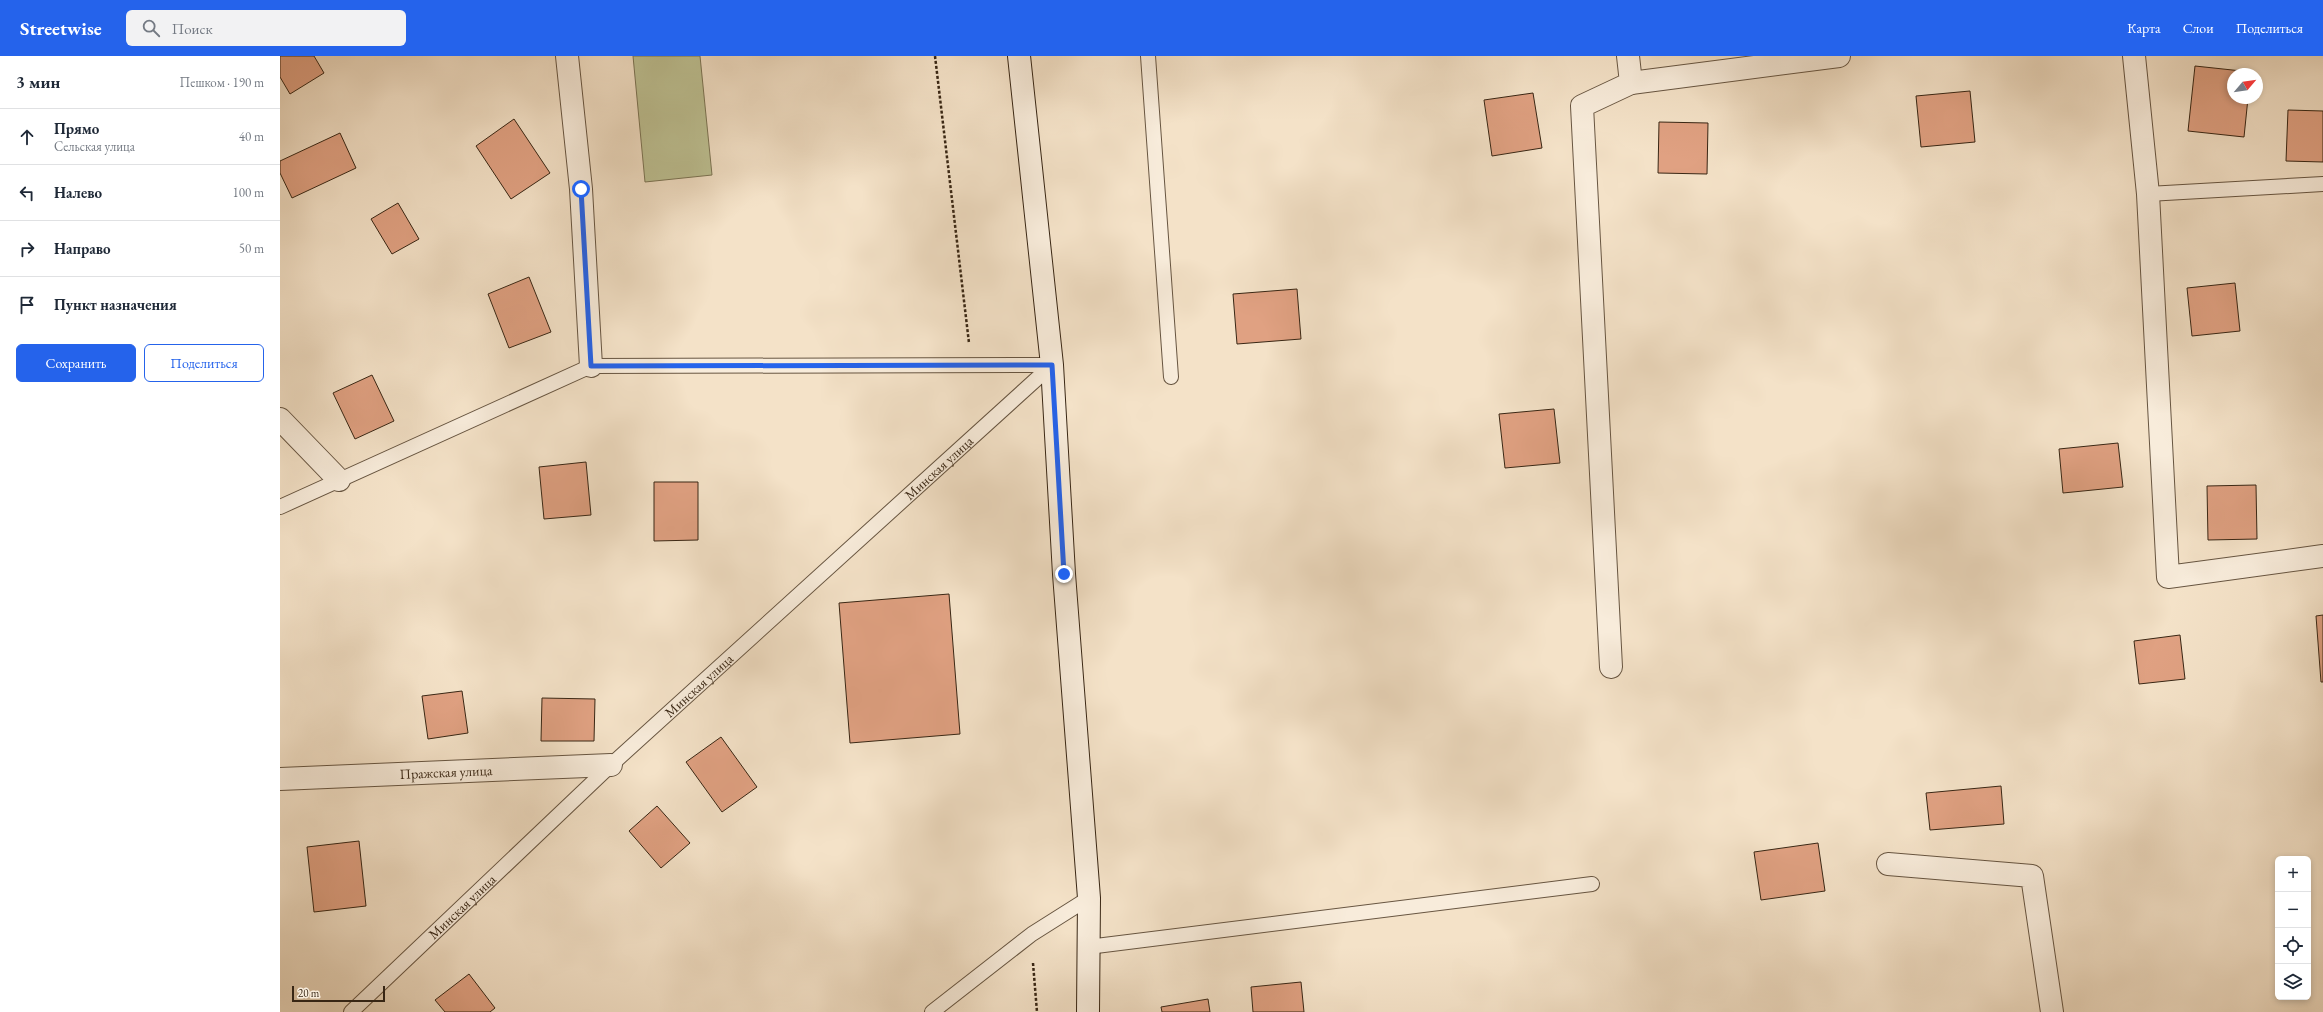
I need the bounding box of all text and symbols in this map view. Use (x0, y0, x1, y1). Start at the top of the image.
search box (126, 10, 406, 46)
text: Streetwise (20, 16, 102, 41)
icon: search (140, 17, 162, 39)
text: Поиск (172, 19, 213, 38)
text: Карта (2127, 19, 2161, 37)
text: Слои (2183, 19, 2214, 37)
text: Поделиться (2236, 19, 2303, 37)
north arrow (2227, 68, 2263, 104)
text: 3 мин (16, 71, 60, 93)
text: Пешком · 190 m (180, 74, 264, 91)
text: Прямо (54, 119, 99, 138)
icon: ahead (16, 126, 38, 148)
text: 40 m (239, 128, 264, 145)
text: Сельская улица (54, 138, 135, 155)
route start (572, 180, 590, 198)
icon: left (16, 182, 38, 204)
text: Налево (54, 183, 102, 202)
text: 100 m (233, 184, 264, 201)
icon: right (16, 238, 38, 260)
text: Направо (54, 239, 111, 258)
text: 50 m (239, 240, 264, 257)
icon: arrive (16, 294, 38, 316)
text: Пункт назначения (54, 295, 177, 314)
button: Сохранить (16, 344, 136, 382)
button: Поделиться (144, 344, 264, 382)
street label: Минская улица (901, 432, 977, 504)
route end (1055, 565, 1073, 583)
street label: Минская улица (661, 649, 737, 721)
street label: Пражская улица (399, 761, 493, 783)
map controls (2275, 856, 2311, 1000)
button: + (2275, 856, 2311, 892)
street label: Минская улица (424, 870, 500, 943)
button: − (2275, 892, 2311, 928)
button: locate (2275, 928, 2311, 964)
button: layers (2275, 964, 2311, 1000)
scale bar (292, 984, 385, 1003)
text: 20 m (298, 986, 319, 1000)

